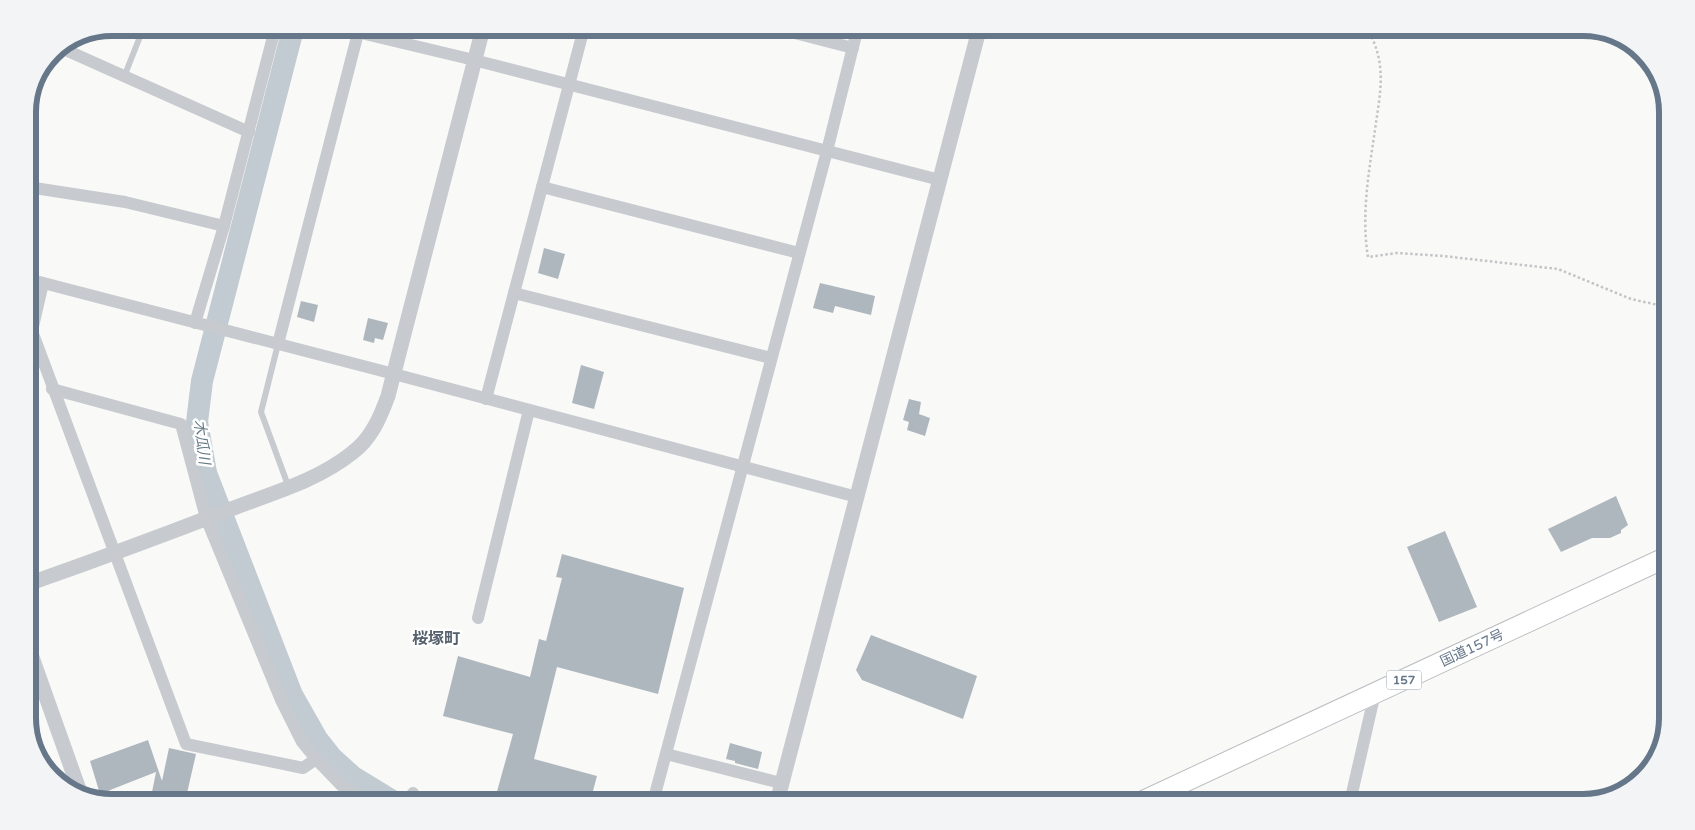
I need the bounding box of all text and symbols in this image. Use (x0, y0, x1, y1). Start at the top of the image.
water label: 木瓜川 (190, 419, 214, 467)
street label: 国道157号 (1437, 626, 1507, 670)
district label: 桜塚町 (412, 629, 460, 649)
road number: 157 (1386, 670, 1422, 690)

